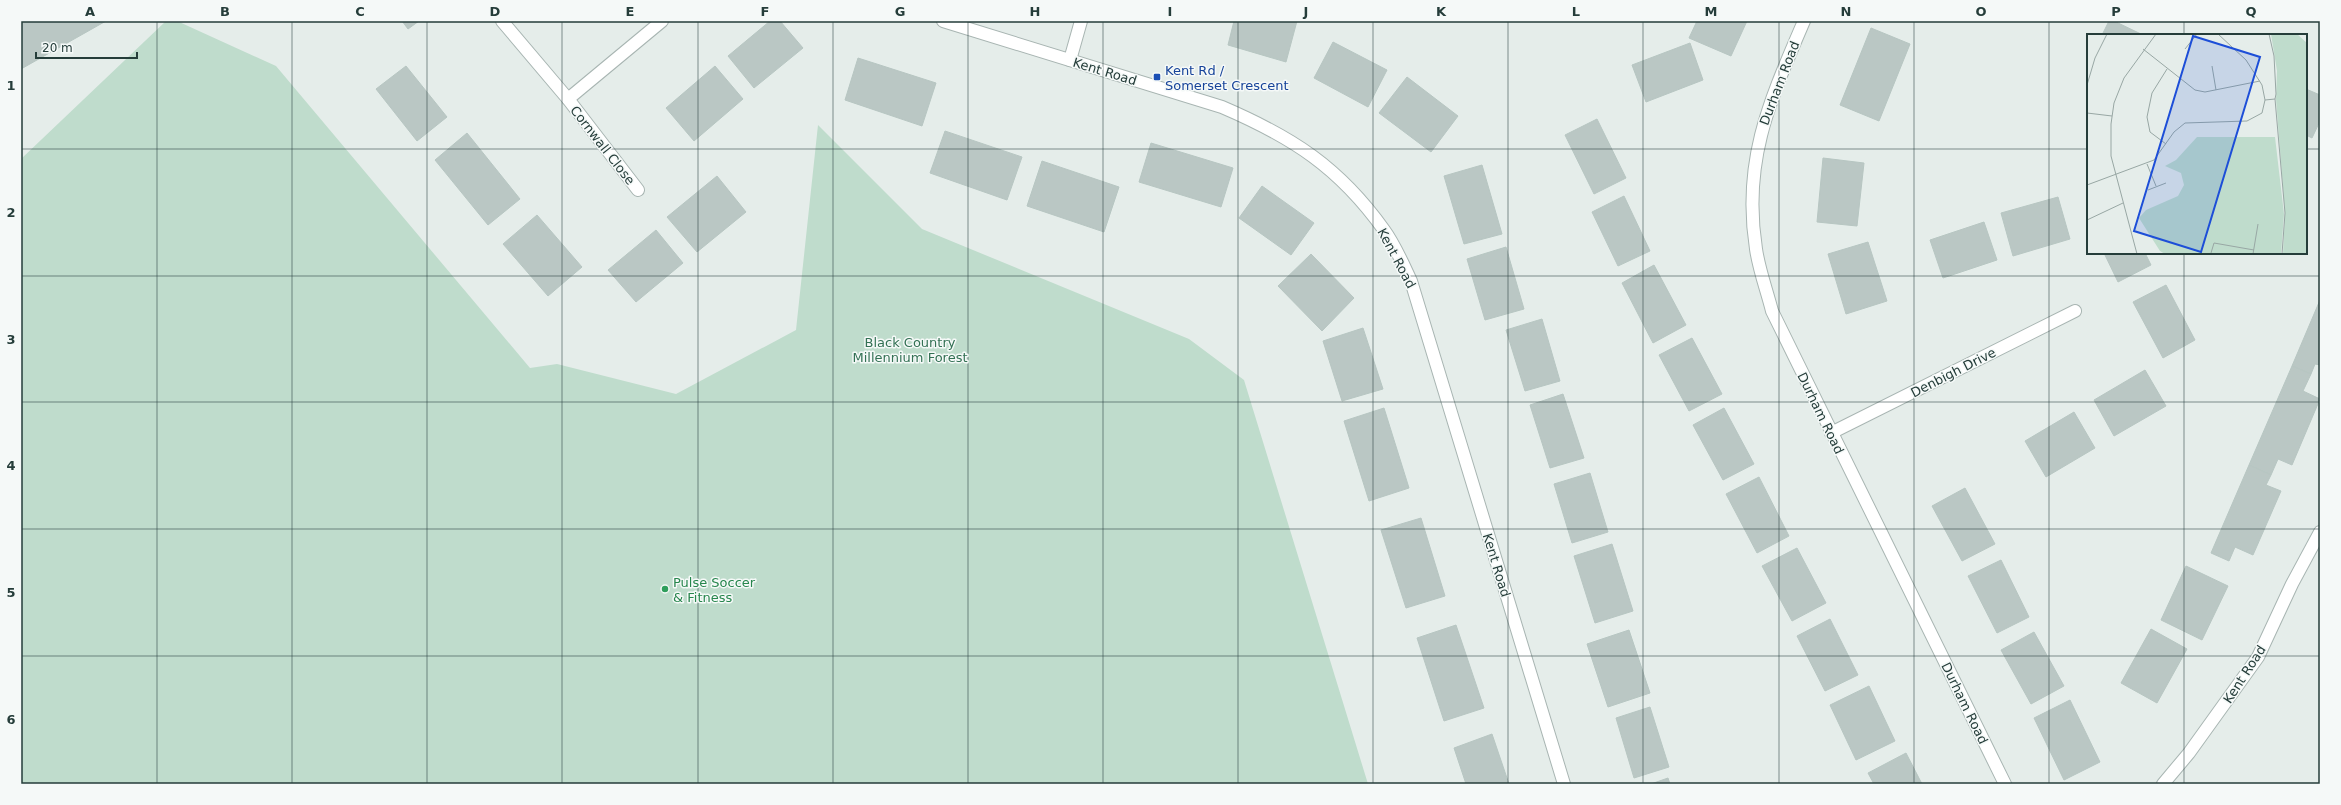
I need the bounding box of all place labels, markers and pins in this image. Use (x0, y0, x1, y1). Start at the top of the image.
place label: Kent Rd / Somerset Crescent (1165, 63, 1289, 93)
marker: Kent Rd / Somerset Crescent (1152, 72, 1162, 82)
place label: Pulse Soccer & Fitness (673, 575, 756, 605)
marker: Pulse Soccer & Fitness (660, 584, 670, 594)

